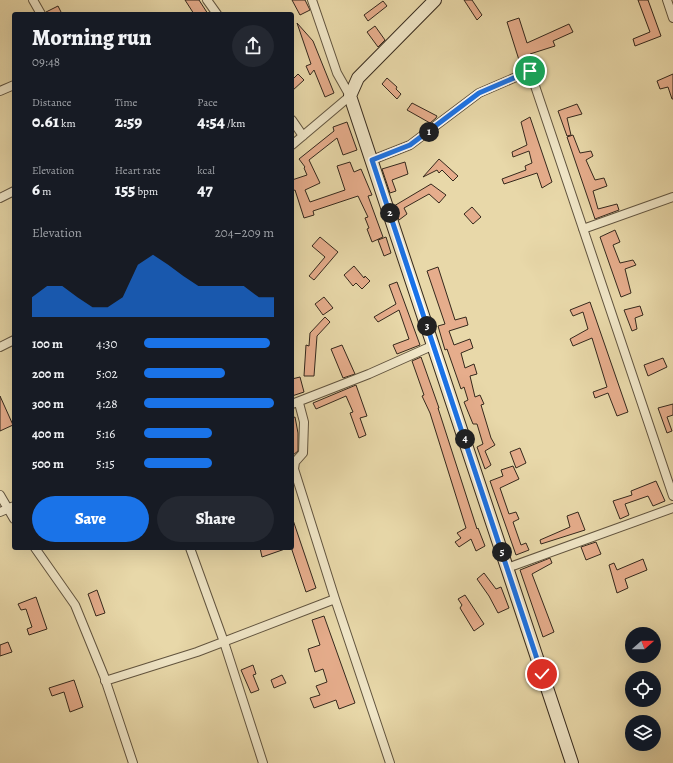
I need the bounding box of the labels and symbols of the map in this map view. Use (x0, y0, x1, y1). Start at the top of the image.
pin (513, 54, 547, 88)
pin: 1 (419, 122, 439, 142)
pin: 2 (380, 203, 400, 223)
pin: 3 (417, 316, 437, 336)
pin: 4 (455, 429, 475, 449)
pin: 5 (492, 542, 512, 562)
north arrow (625, 627, 661, 663)
pin (525, 657, 559, 691)

